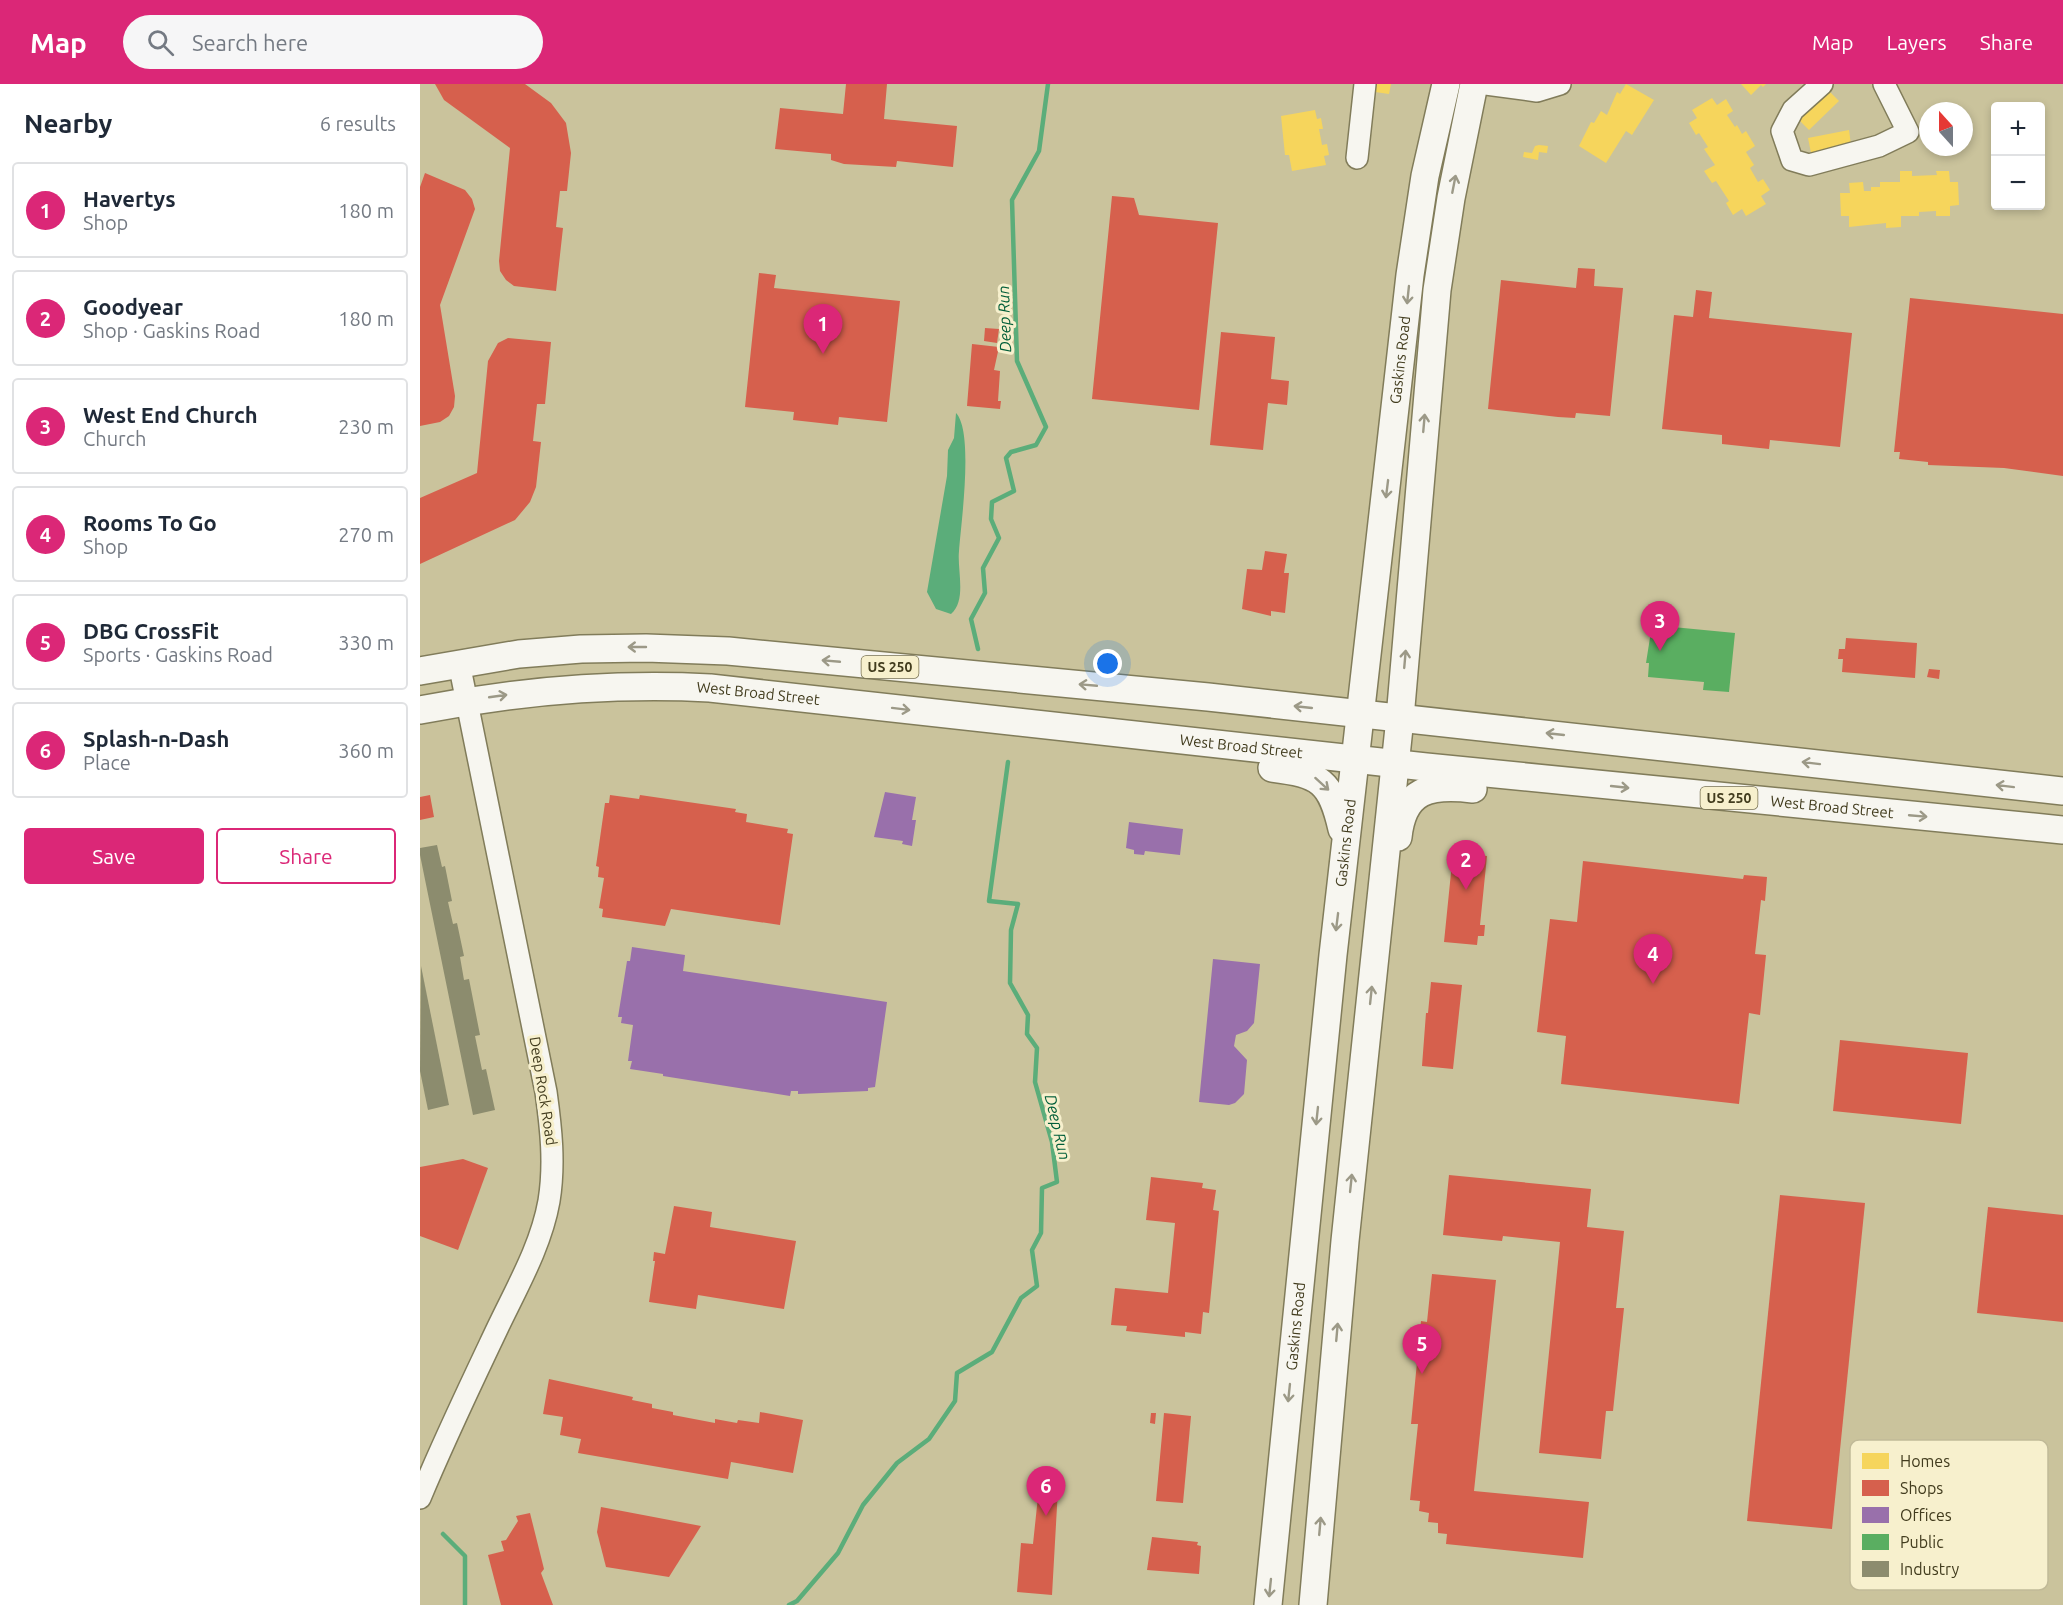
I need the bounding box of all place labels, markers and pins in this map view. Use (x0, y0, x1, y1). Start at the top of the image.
pin: 1 (804, 304, 842, 354)
pin: 3 (1640, 602, 1680, 651)
pin: 2 (1446, 840, 1486, 890)
pin: 4 (1634, 934, 1672, 984)
pin: 5 (1402, 1324, 1442, 1374)
pin: 6 (1026, 1466, 1066, 1516)

